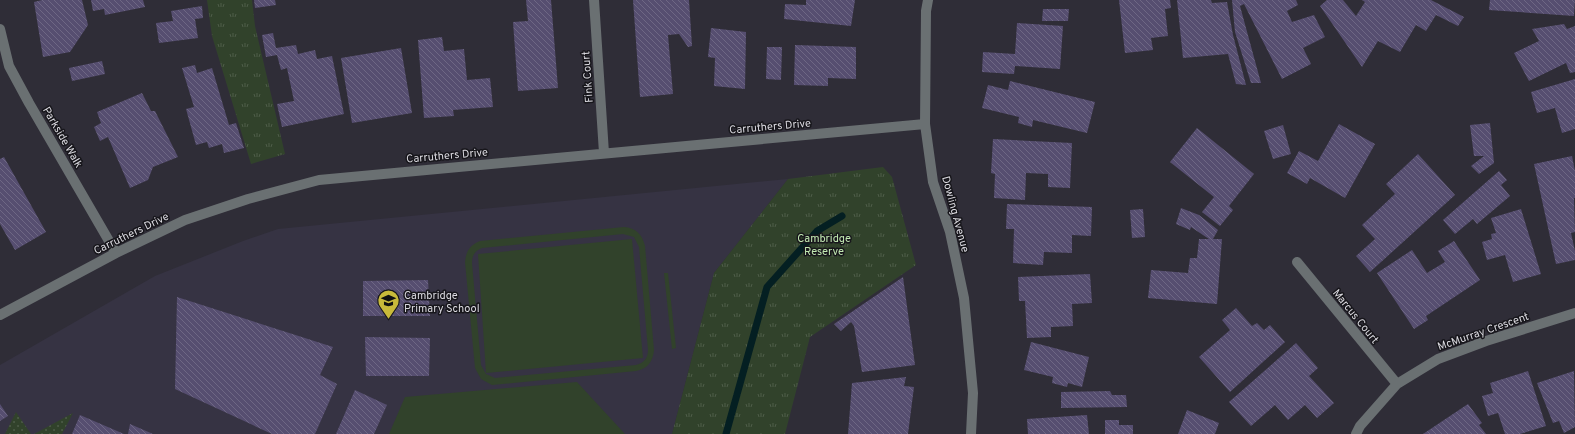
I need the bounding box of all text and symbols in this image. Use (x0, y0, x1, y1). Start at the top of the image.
street label: Fink Court (579, 51, 597, 103)
street label: Parkside Walk (39, 104, 85, 171)
street label: Carruthers Drive (729, 116, 812, 138)
street label: Carruthers Drive (406, 145, 489, 167)
street label: Dowling Avenue (938, 175, 972, 254)
street label: Carruthers Drive (92, 210, 171, 258)
park label: Cambridge Reserve (797, 232, 851, 259)
street label: Marcus Court (1329, 287, 1381, 347)
school or university icon: Cambridge Primary School (376, 288, 402, 321)
place label: Cambridge Primary School (404, 289, 480, 316)
street label: McMurray Crescent (1436, 310, 1531, 354)

